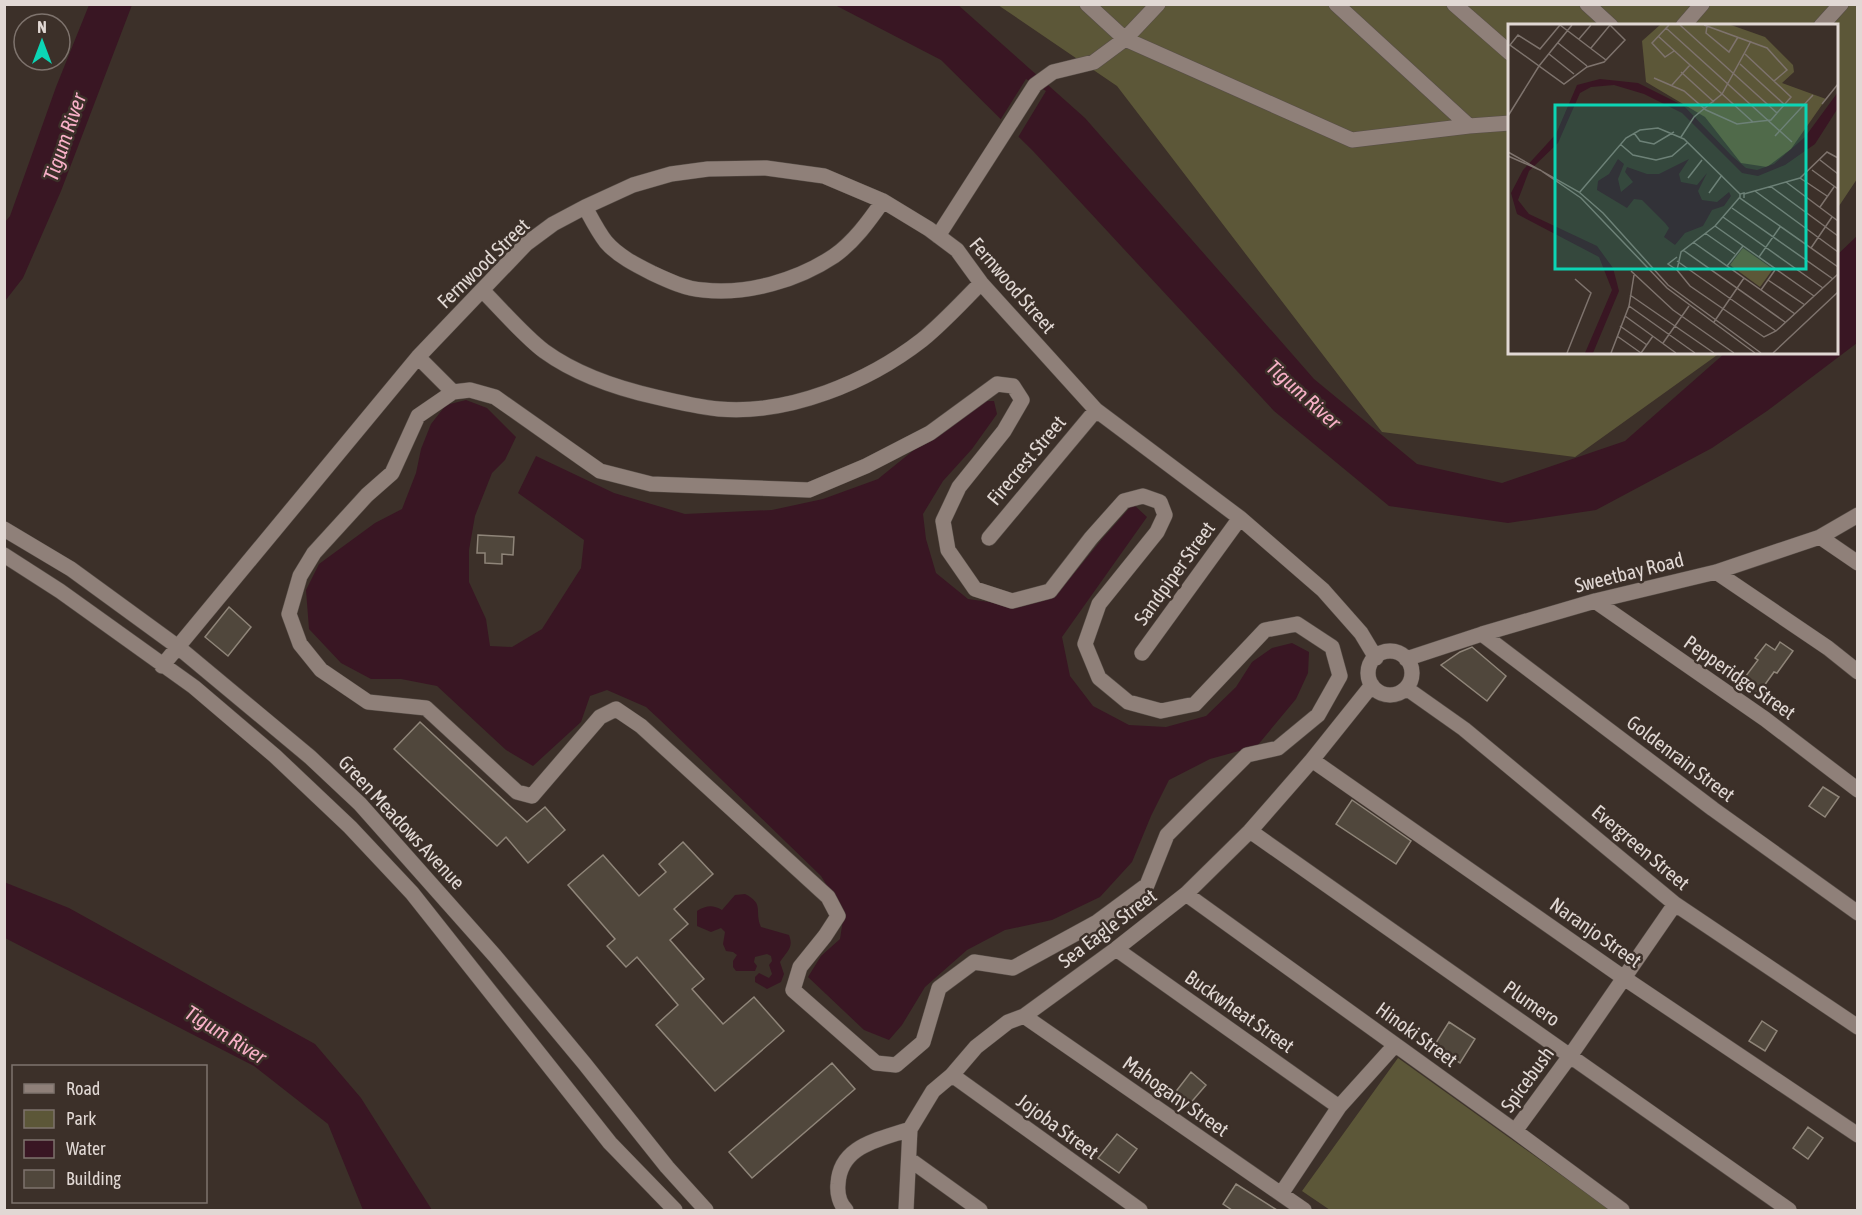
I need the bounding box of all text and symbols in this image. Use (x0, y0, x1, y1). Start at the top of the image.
north arrow (12, 12, 72, 72)
text: N (37, 18, 47, 36)
inset map (1508, 24, 1838, 354)
water label: Tigum River (38, 89, 90, 184)
street label: Fernwood Street (432, 213, 534, 313)
street label: Fernwood Street (965, 233, 1061, 338)
water label: Tigum River (1262, 355, 1346, 434)
street label: Firecrest Street (982, 411, 1070, 509)
street label: Sandpiper Street (1129, 517, 1219, 629)
street label: Sweetbay Road (1572, 547, 1686, 597)
street label: Pepperidge Street (1680, 630, 1800, 724)
street label: Goldenrain Street (1623, 710, 1740, 806)
street label: Green Meadows Avenue (334, 750, 470, 894)
street label: Evergreen Street (1588, 800, 1694, 894)
street label: Sea Eagle Street (1053, 884, 1161, 972)
street label: Naranjo Street (1546, 892, 1646, 972)
street label: Buckwheat Street (1181, 965, 1299, 1057)
street label: Plumero (1499, 975, 1565, 1031)
street label: Hinoki Street (1372, 997, 1462, 1071)
water label: Tigum River (181, 1000, 272, 1069)
street label: Spicebush (1496, 1042, 1558, 1116)
street label: Mahogany Street (1119, 1051, 1234, 1141)
legend (12, 1065, 207, 1203)
text: Road (66, 1078, 100, 1099)
street label: Jojoba Street (1013, 1089, 1103, 1163)
text: Park (66, 1108, 96, 1129)
text: Water (66, 1138, 106, 1159)
text: Building (66, 1168, 121, 1189)

